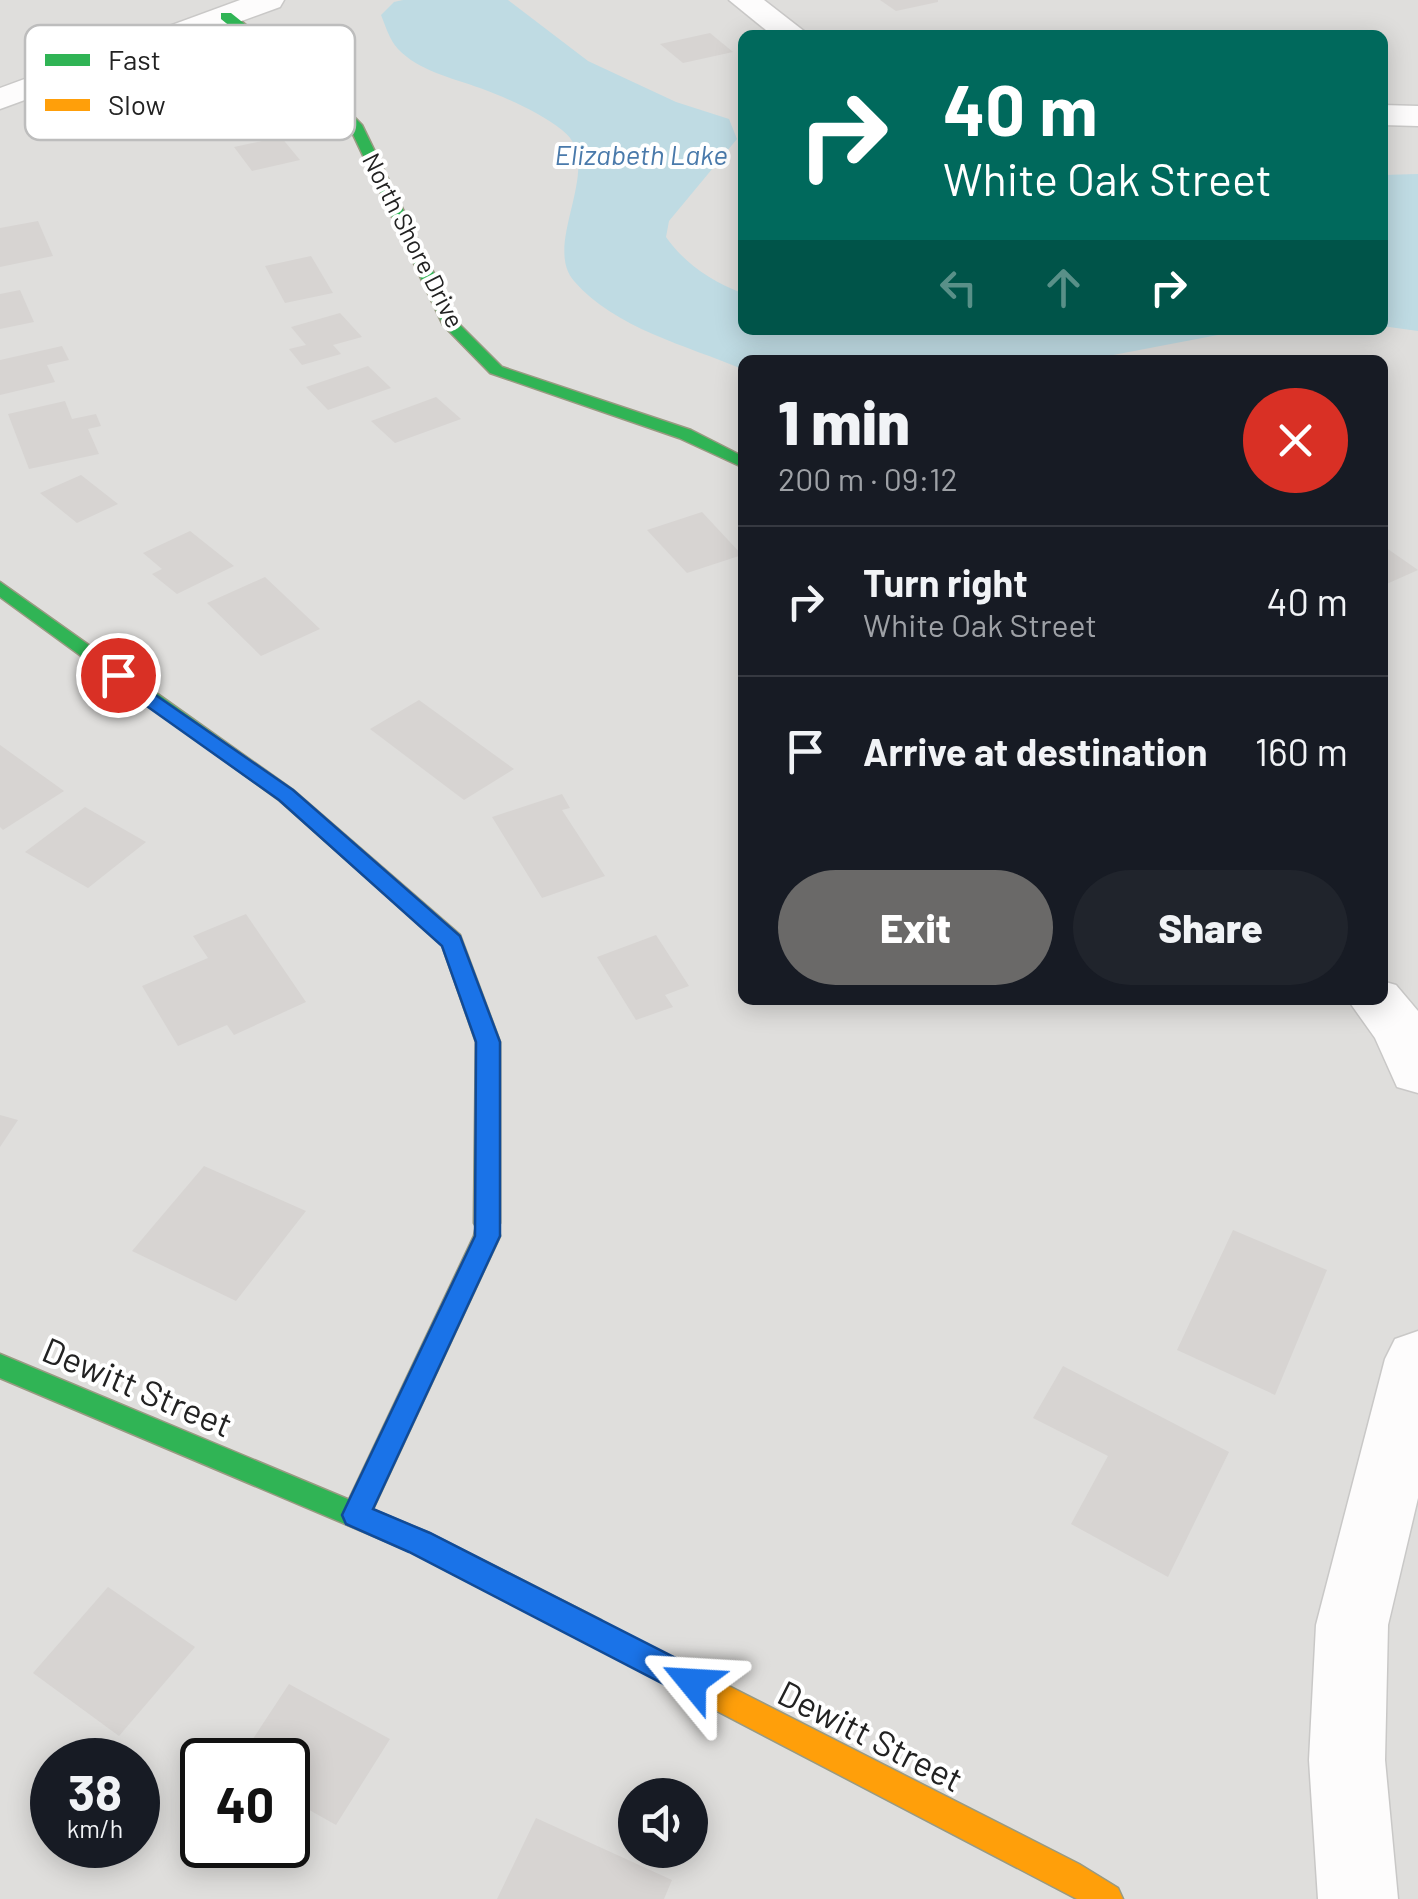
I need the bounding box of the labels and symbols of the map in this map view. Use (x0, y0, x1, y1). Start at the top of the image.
legend (25, 25, 355, 140)
text: Fast (108, 42, 161, 76)
text: Slow (108, 87, 166, 121)
water label: Elizabeth Lake (554, 137, 728, 171)
street label: North Shore Drive (357, 148, 471, 332)
pin (76, 633, 161, 718)
street label: Dewitt Street (37, 1327, 239, 1445)
position arrow (640, 1630, 744, 1734)
street label: Dewitt Street (771, 1670, 971, 1800)
speed limit sign: 40 (180, 1738, 310, 1868)

